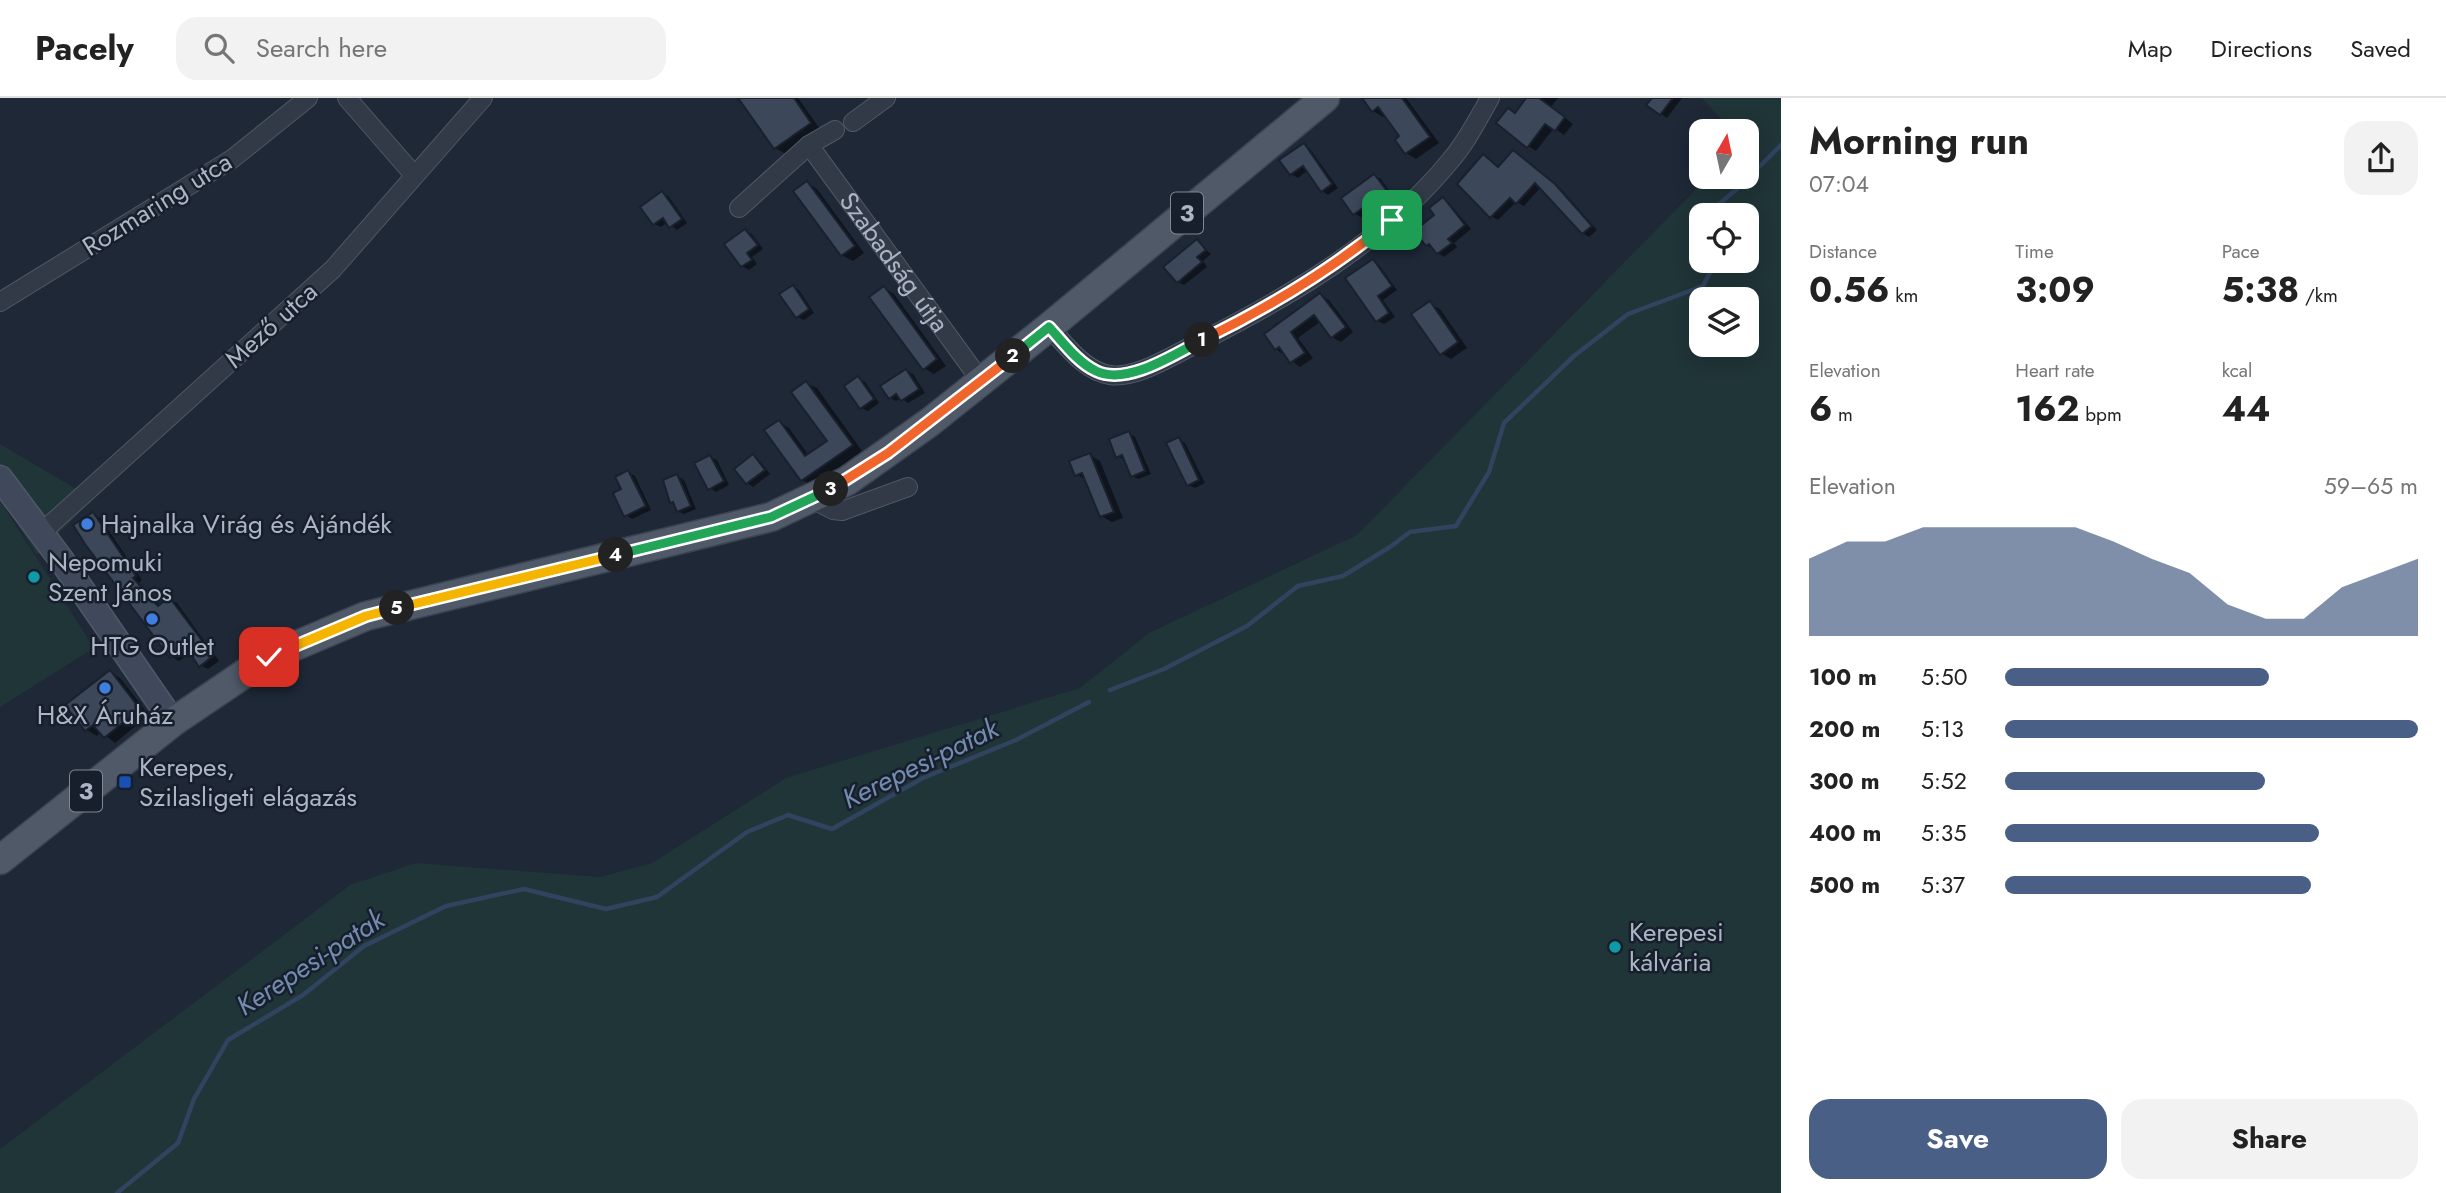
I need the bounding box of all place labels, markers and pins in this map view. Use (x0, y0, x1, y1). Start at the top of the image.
pin (1362, 190, 1422, 250)
pin: 1 (1184, 322, 1220, 358)
pin: 2 (996, 338, 1030, 374)
pin: 3 (814, 472, 848, 506)
place label: Hajnalka Virág és Ajándék (101, 505, 392, 543)
marker: Hajnalka Virág és Ajándék (79, 516, 95, 532)
pin: 4 (598, 538, 634, 573)
place label: Nepomuki Szent János (48, 543, 172, 611)
marker: Nepomuki Szent János (26, 569, 42, 585)
pin: 5 (380, 590, 414, 626)
marker: HTG Outlet (144, 611, 160, 627)
place label: HTG Outlet (90, 627, 214, 665)
pin (239, 627, 299, 687)
marker: H&X Áruház (97, 680, 113, 696)
place label: H&X Áruház (37, 696, 173, 734)
place label: Kerepes, Szilasligeti elágazás (139, 748, 357, 816)
marker: Kerepes, Szilasligeti elágazás (117, 774, 133, 790)
place label: Kerepesi kálvária (1629, 913, 1724, 981)
marker: Kerepesi kálvária (1607, 939, 1623, 955)

